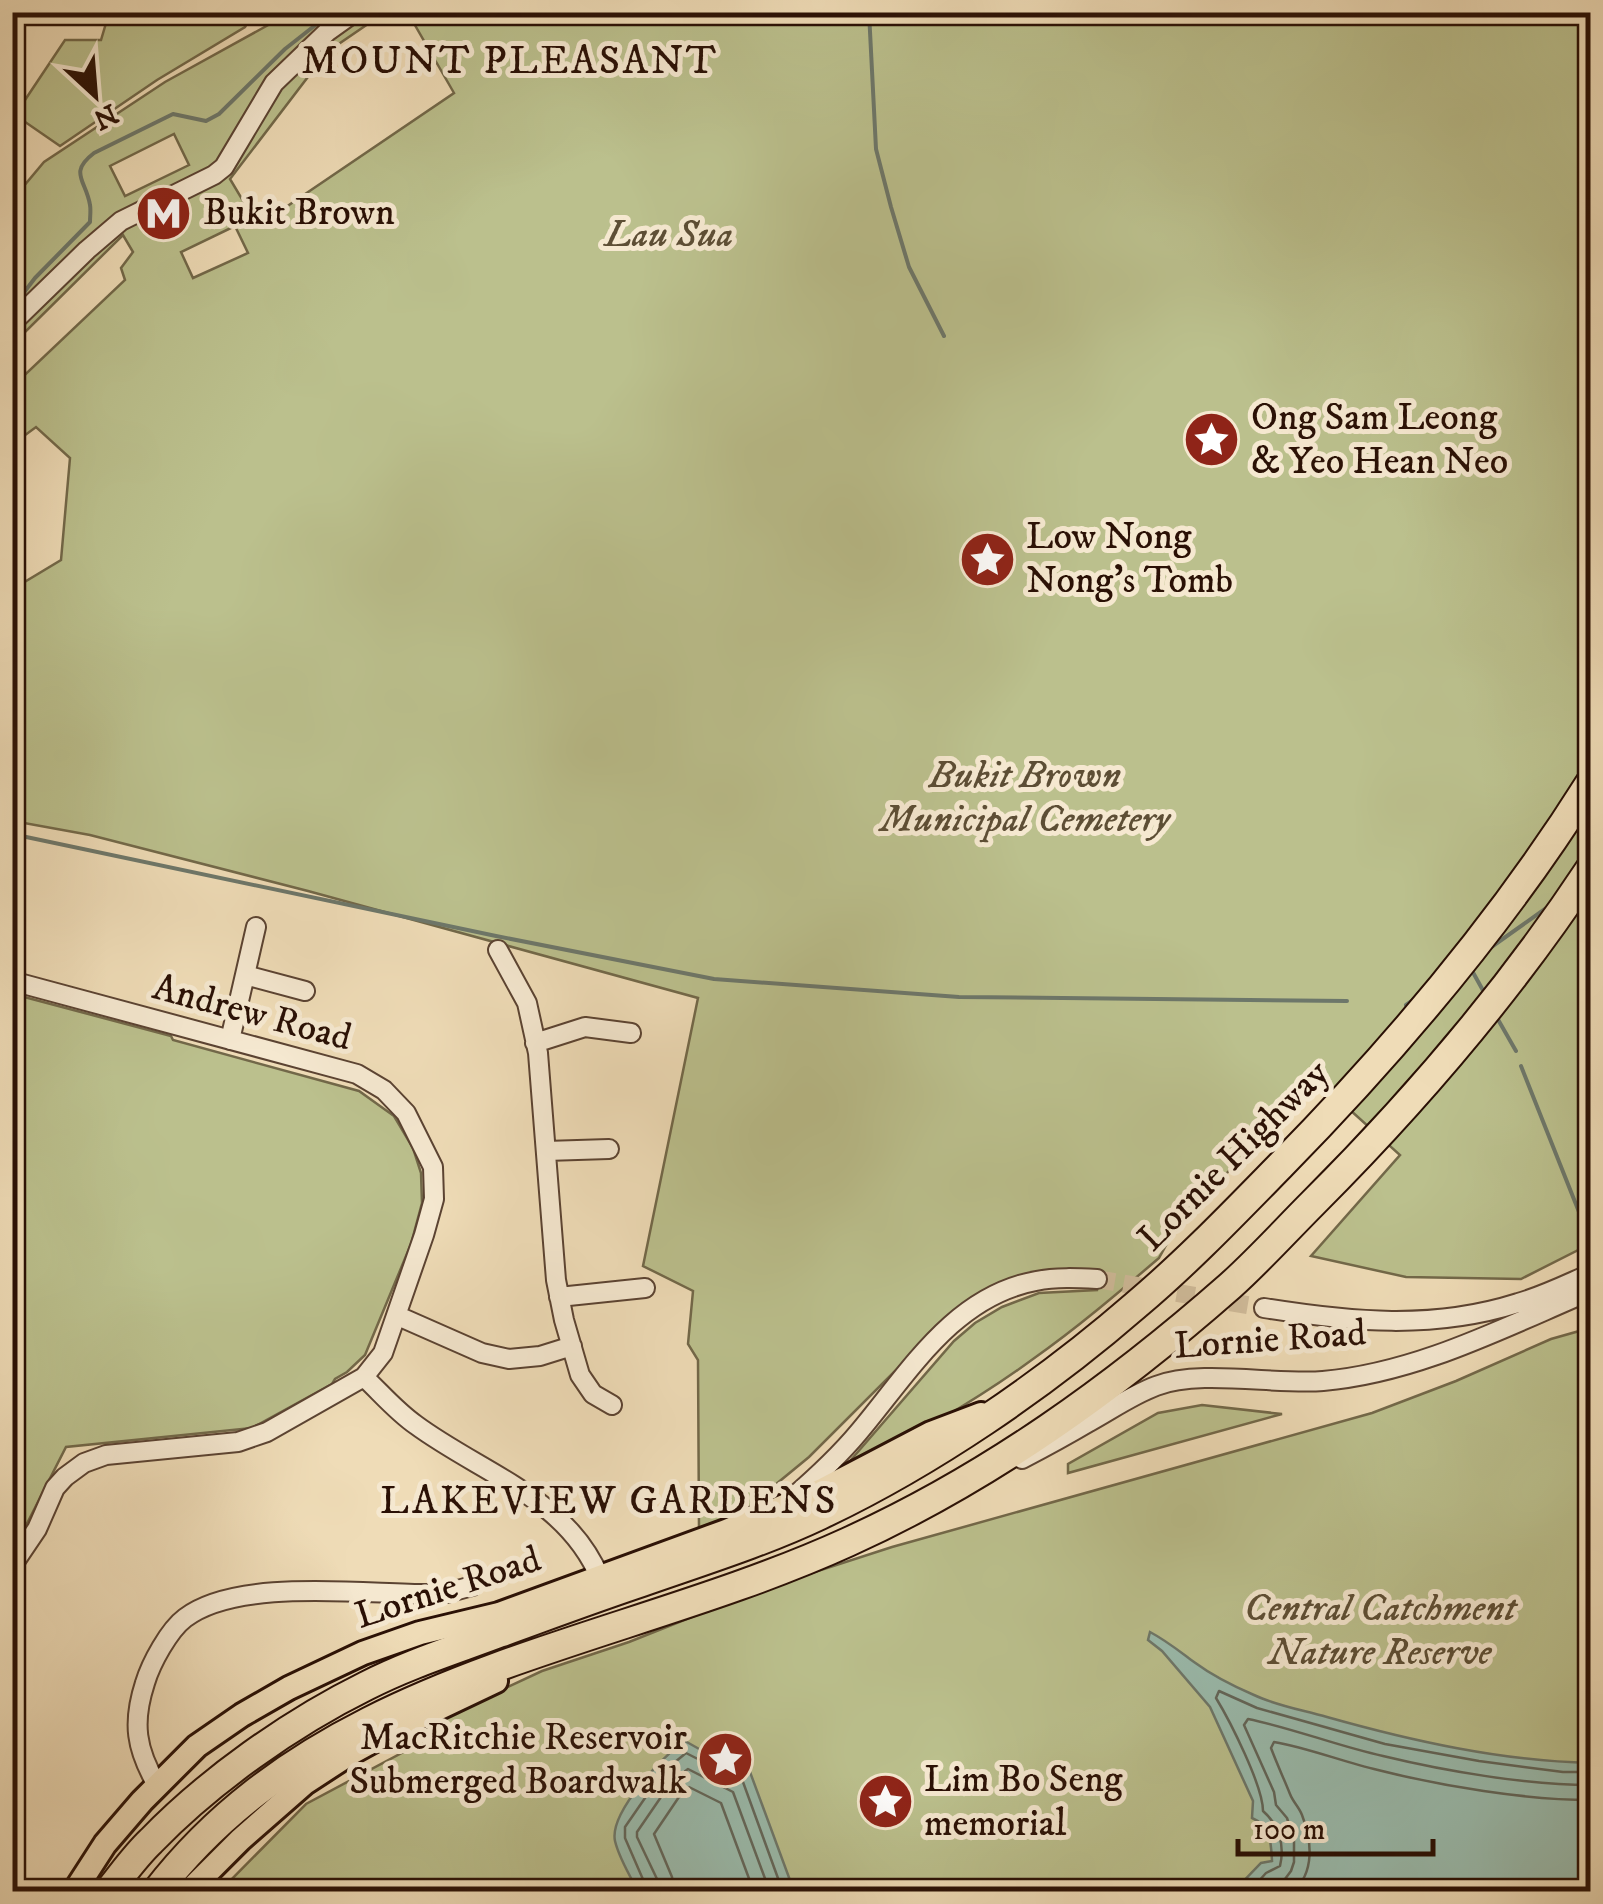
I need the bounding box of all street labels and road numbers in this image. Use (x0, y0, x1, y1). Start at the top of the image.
street label: Andrew Road (147, 963, 357, 1063)
street label: Lornie Highway (1128, 1049, 1341, 1262)
street label: Lornie Road (1173, 1309, 1368, 1371)
street label: Lornie Road (349, 1535, 547, 1641)

